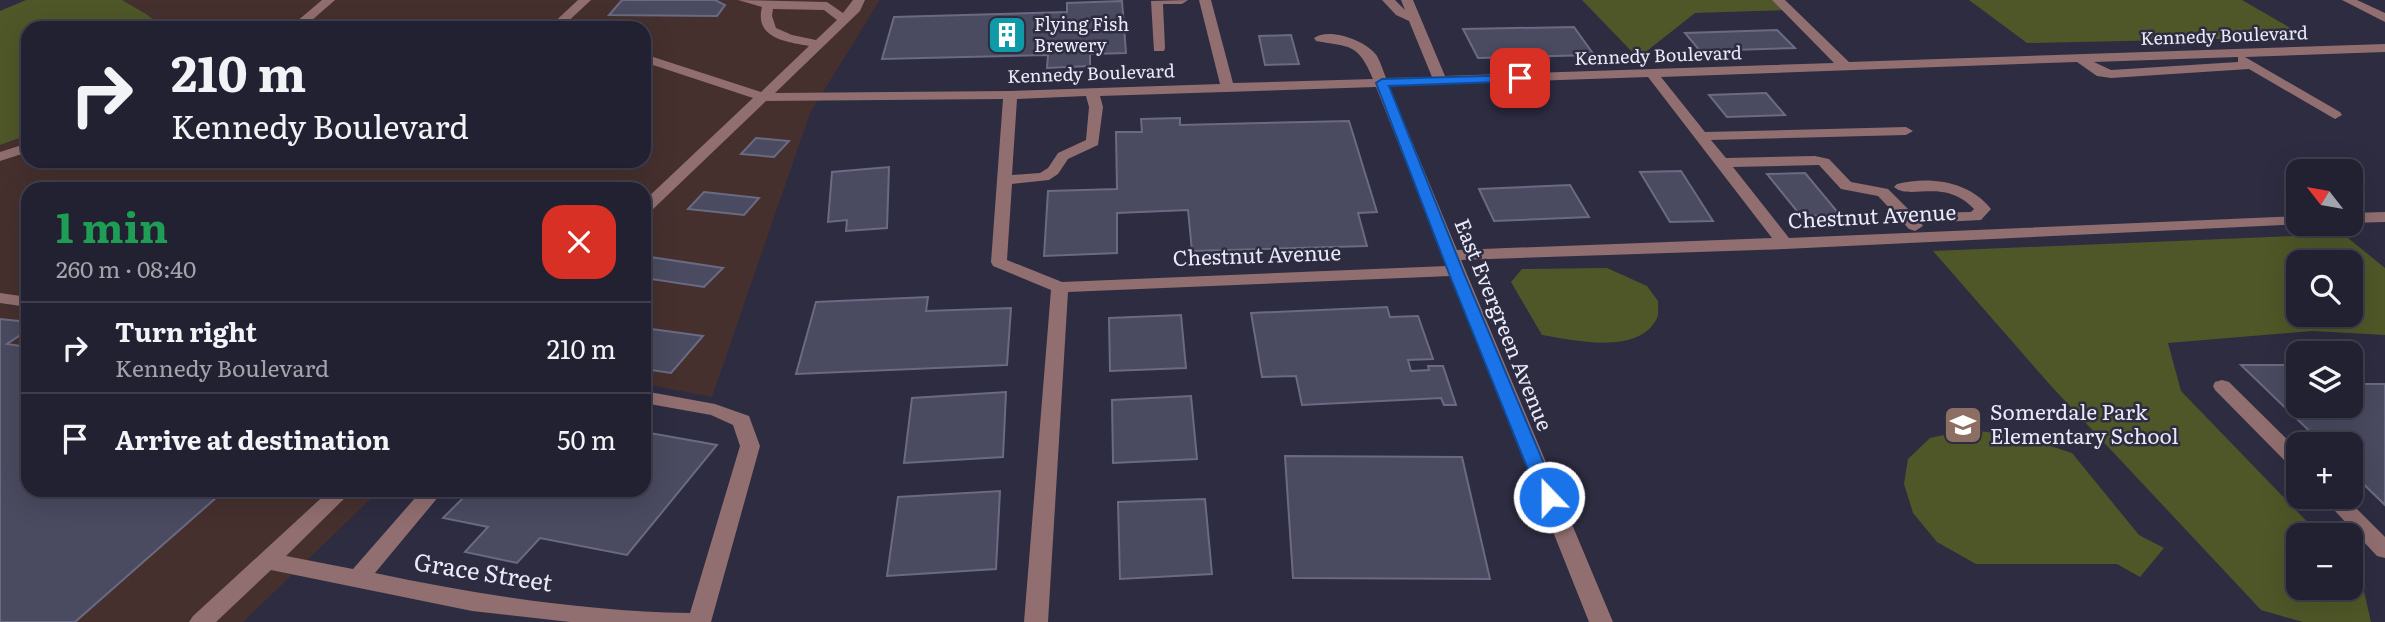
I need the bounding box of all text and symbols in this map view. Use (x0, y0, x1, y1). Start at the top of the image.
place label: Flying Fish Brewery (1034, 10, 1129, 58)
building icon: Flying Fish Brewery (986, 14, 1028, 56)
street label: Kennedy Boulevard (2140, 18, 2308, 51)
text: 210 m (171, 34, 306, 107)
street label: Kennedy Boulevard (1574, 38, 1742, 71)
pin (1490, 48, 1550, 108)
icon: right (56, 49, 147, 140)
street label: Kennedy Boulevard (1007, 56, 1175, 89)
icon: arrive (1501, 59, 1539, 97)
text: Kennedy Boulevard (171, 101, 469, 149)
north arrow (2286, 159, 2362, 236)
map controls (2286, 159, 2363, 600)
text: 1 min (56, 194, 168, 256)
street label: Chestnut Avenue (1787, 195, 1957, 234)
button: close (542, 205, 616, 279)
street label: East Evergreen Avenue (1448, 213, 1562, 435)
street label: Chestnut Avenue (1172, 235, 1342, 272)
button: search (2286, 250, 2363, 327)
text: 260 m · 08:40 (56, 251, 196, 285)
text: Turn right (115, 311, 257, 350)
text: 210 m (547, 328, 616, 367)
icon: right (56, 329, 94, 367)
button: layers (2286, 341, 2363, 418)
text: Kennedy Boulevard (115, 350, 329, 384)
place label: Somerdale Park Elementary School (1990, 395, 2179, 450)
school or university icon: Somerdale Park Elementary School (1942, 404, 1984, 446)
text: Arrive at destination (115, 419, 390, 458)
text: 50 m (557, 419, 616, 458)
icon: arrive (56, 420, 94, 458)
button: + (2286, 432, 2363, 509)
position arrow (1512, 460, 1586, 534)
button: − (2286, 523, 2363, 600)
street label: Grace Street (412, 542, 556, 599)

